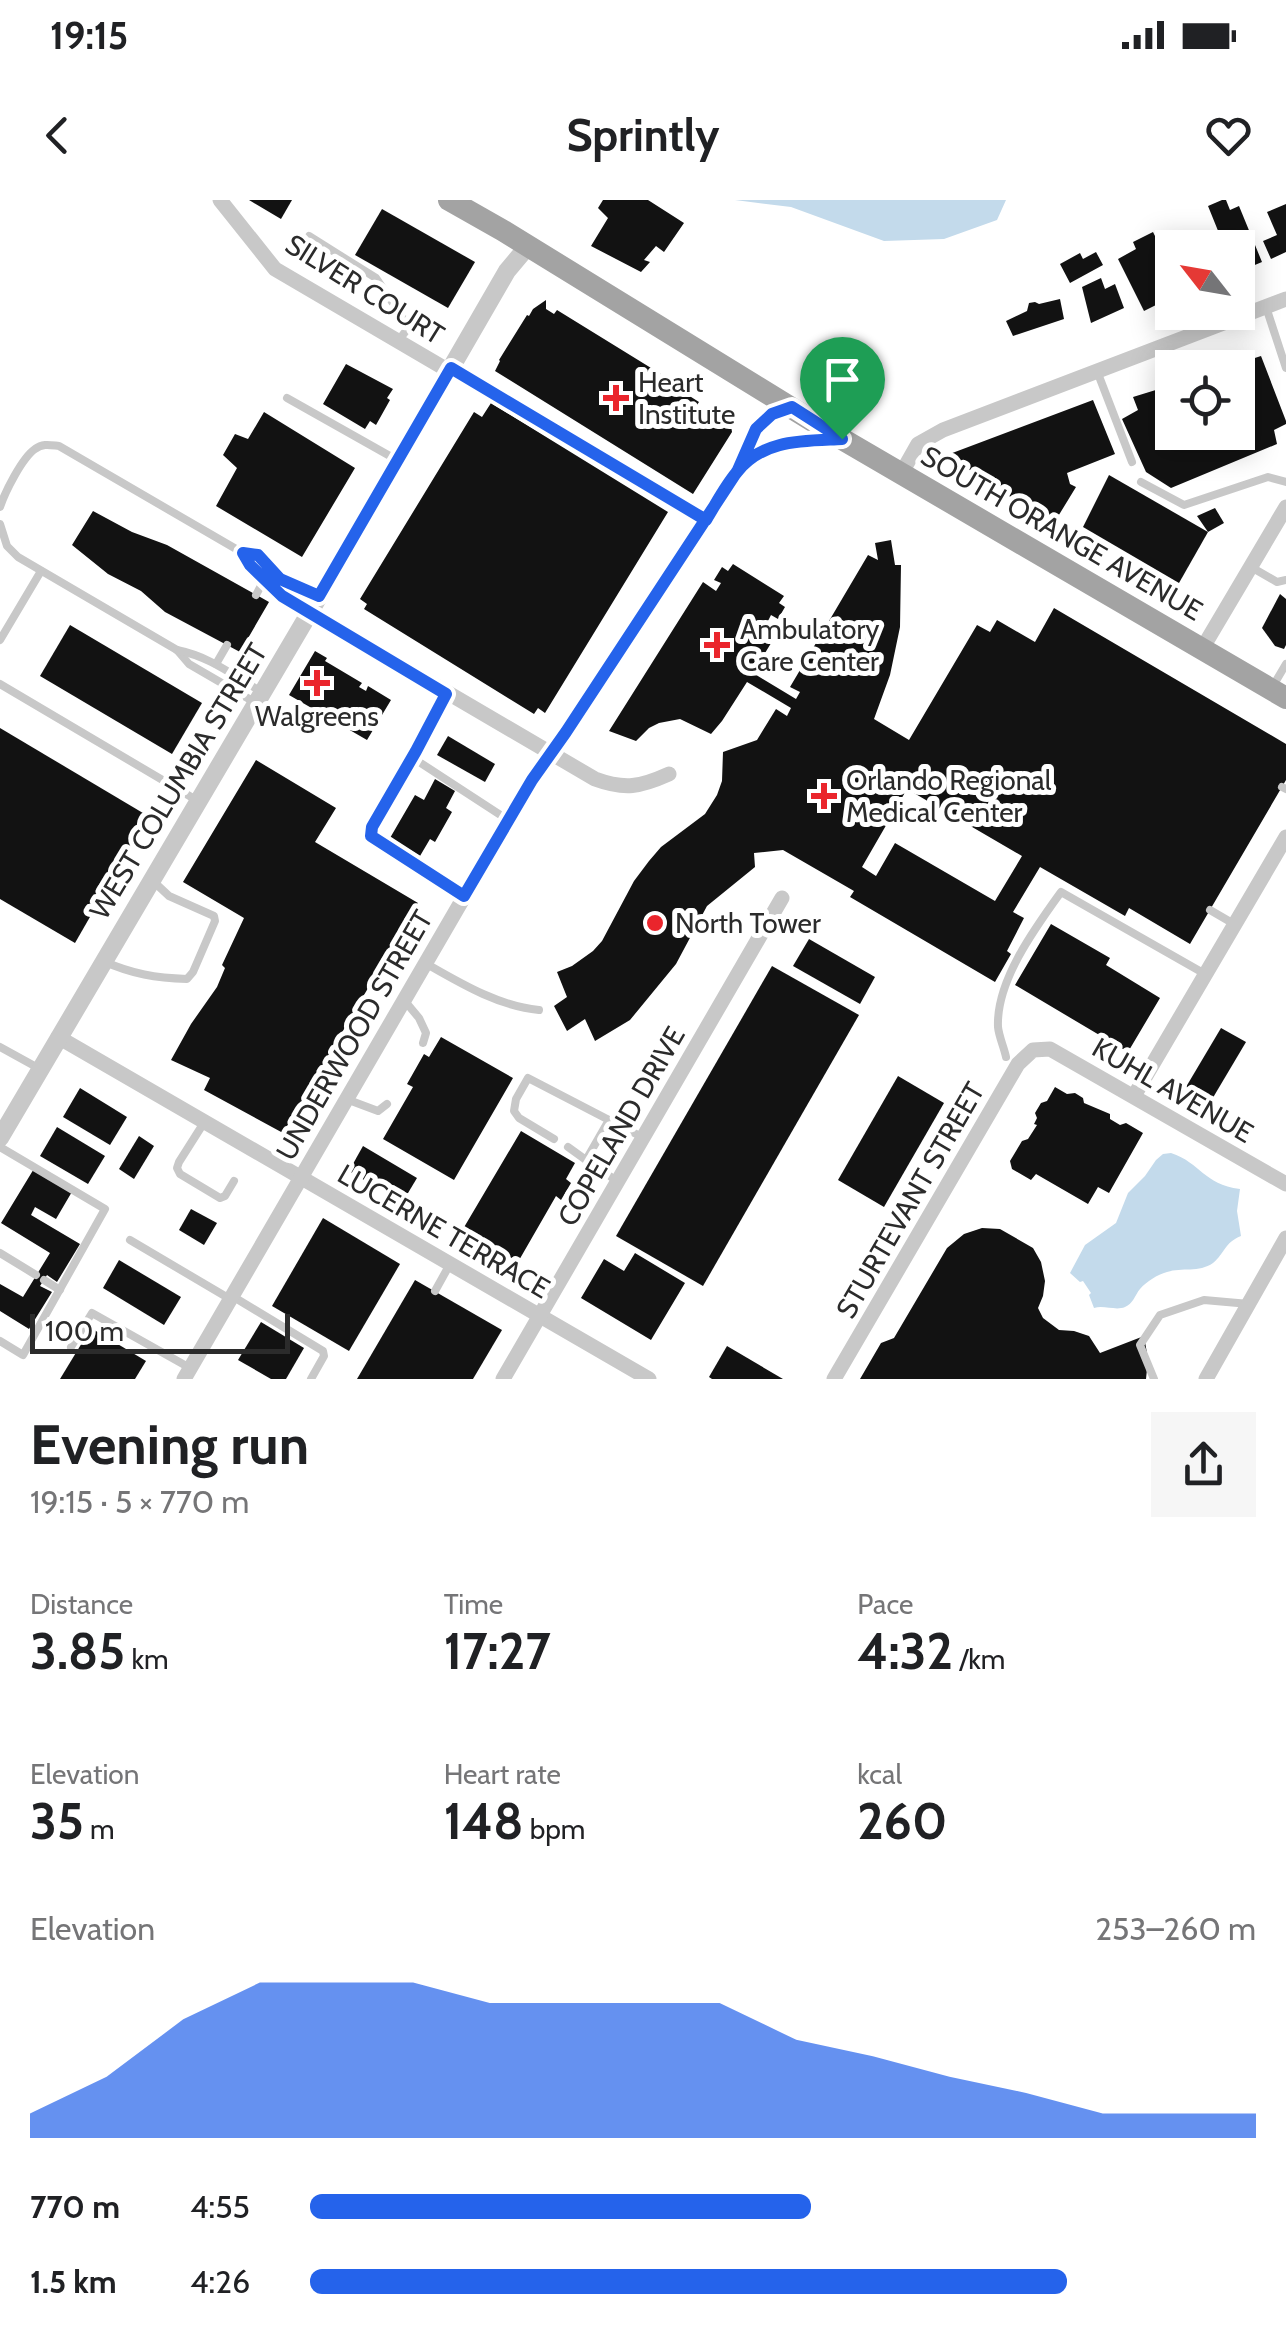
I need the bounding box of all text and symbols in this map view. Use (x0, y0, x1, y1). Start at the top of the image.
text: 19:15 (50, 12, 128, 59)
icon: back (30, 108, 85, 163)
text: Sprintly (566, 108, 720, 162)
icon: heart (1201, 108, 1256, 163)
street label: SILVER COURT (279, 227, 451, 351)
north arrow (1155, 230, 1255, 330)
map controls (1155, 230, 1255, 450)
pin (800, 337, 885, 440)
button: locate (1155, 350, 1255, 450)
icon: arrive (815, 352, 870, 407)
place label: Heart Institute (638, 365, 735, 431)
marker: Heart Institute (603, 385, 629, 411)
street label: SOUTH ORANGE AVENUE (915, 438, 1209, 628)
place label: Ambulatory Care Center (740, 612, 880, 678)
marker: Ambulatory Care Center (704, 632, 730, 658)
street label: WEST COLUMBIA STREET (82, 637, 274, 925)
marker: Walgreens (306, 672, 328, 694)
place label: Walgreens (255, 699, 379, 733)
place label: Orlando Regional Medical Center (846, 763, 1052, 829)
marker: Orlando Regional Medical Center (811, 783, 837, 809)
street label: UNDERWOOD STREET (269, 904, 439, 1166)
place label: North Tower (675, 906, 821, 940)
marker: North Tower (644, 912, 666, 934)
street label: COPELAND DRIVE (550, 1020, 692, 1232)
street label: KUHL AVENUE (1086, 1030, 1260, 1150)
street label: STURTEVANT STREET (829, 1076, 991, 1324)
street label: LUCERNE TERRACE (332, 1157, 556, 1305)
scale bar (30, 1309, 290, 1354)
text: 100 m (45, 1314, 124, 1348)
text: Evening run (30, 1411, 309, 1478)
button: share (1151, 1412, 1256, 1517)
text: 19:15 · 5 × 770 m (30, 1482, 249, 1521)
text: Distance (30, 1587, 133, 1621)
text: Time (444, 1587, 503, 1621)
text: Pace (857, 1587, 913, 1621)
text: 3.85 (30, 1621, 125, 1682)
text: 17:27 (444, 1621, 551, 1682)
text: 4:32 (857, 1621, 953, 1682)
text: km (125, 1642, 169, 1676)
text: /km (953, 1642, 1005, 1676)
text: Elevation (30, 1757, 139, 1791)
text: Heart rate (444, 1757, 561, 1791)
text: kcal (857, 1757, 902, 1791)
text: 35 (30, 1791, 84, 1852)
text: 148 (444, 1791, 523, 1852)
text: 260 (857, 1791, 947, 1852)
text: m (84, 1812, 115, 1846)
text: bpm (523, 1812, 585, 1846)
text: Elevation (30, 1909, 155, 1948)
text: 253–260 m (1095, 1909, 1256, 1948)
text: 770 m (30, 2187, 120, 2226)
text: 4:55 (190, 2187, 250, 2226)
text: 1.5 km (30, 2262, 117, 2301)
text: 4:26 (190, 2262, 250, 2301)

